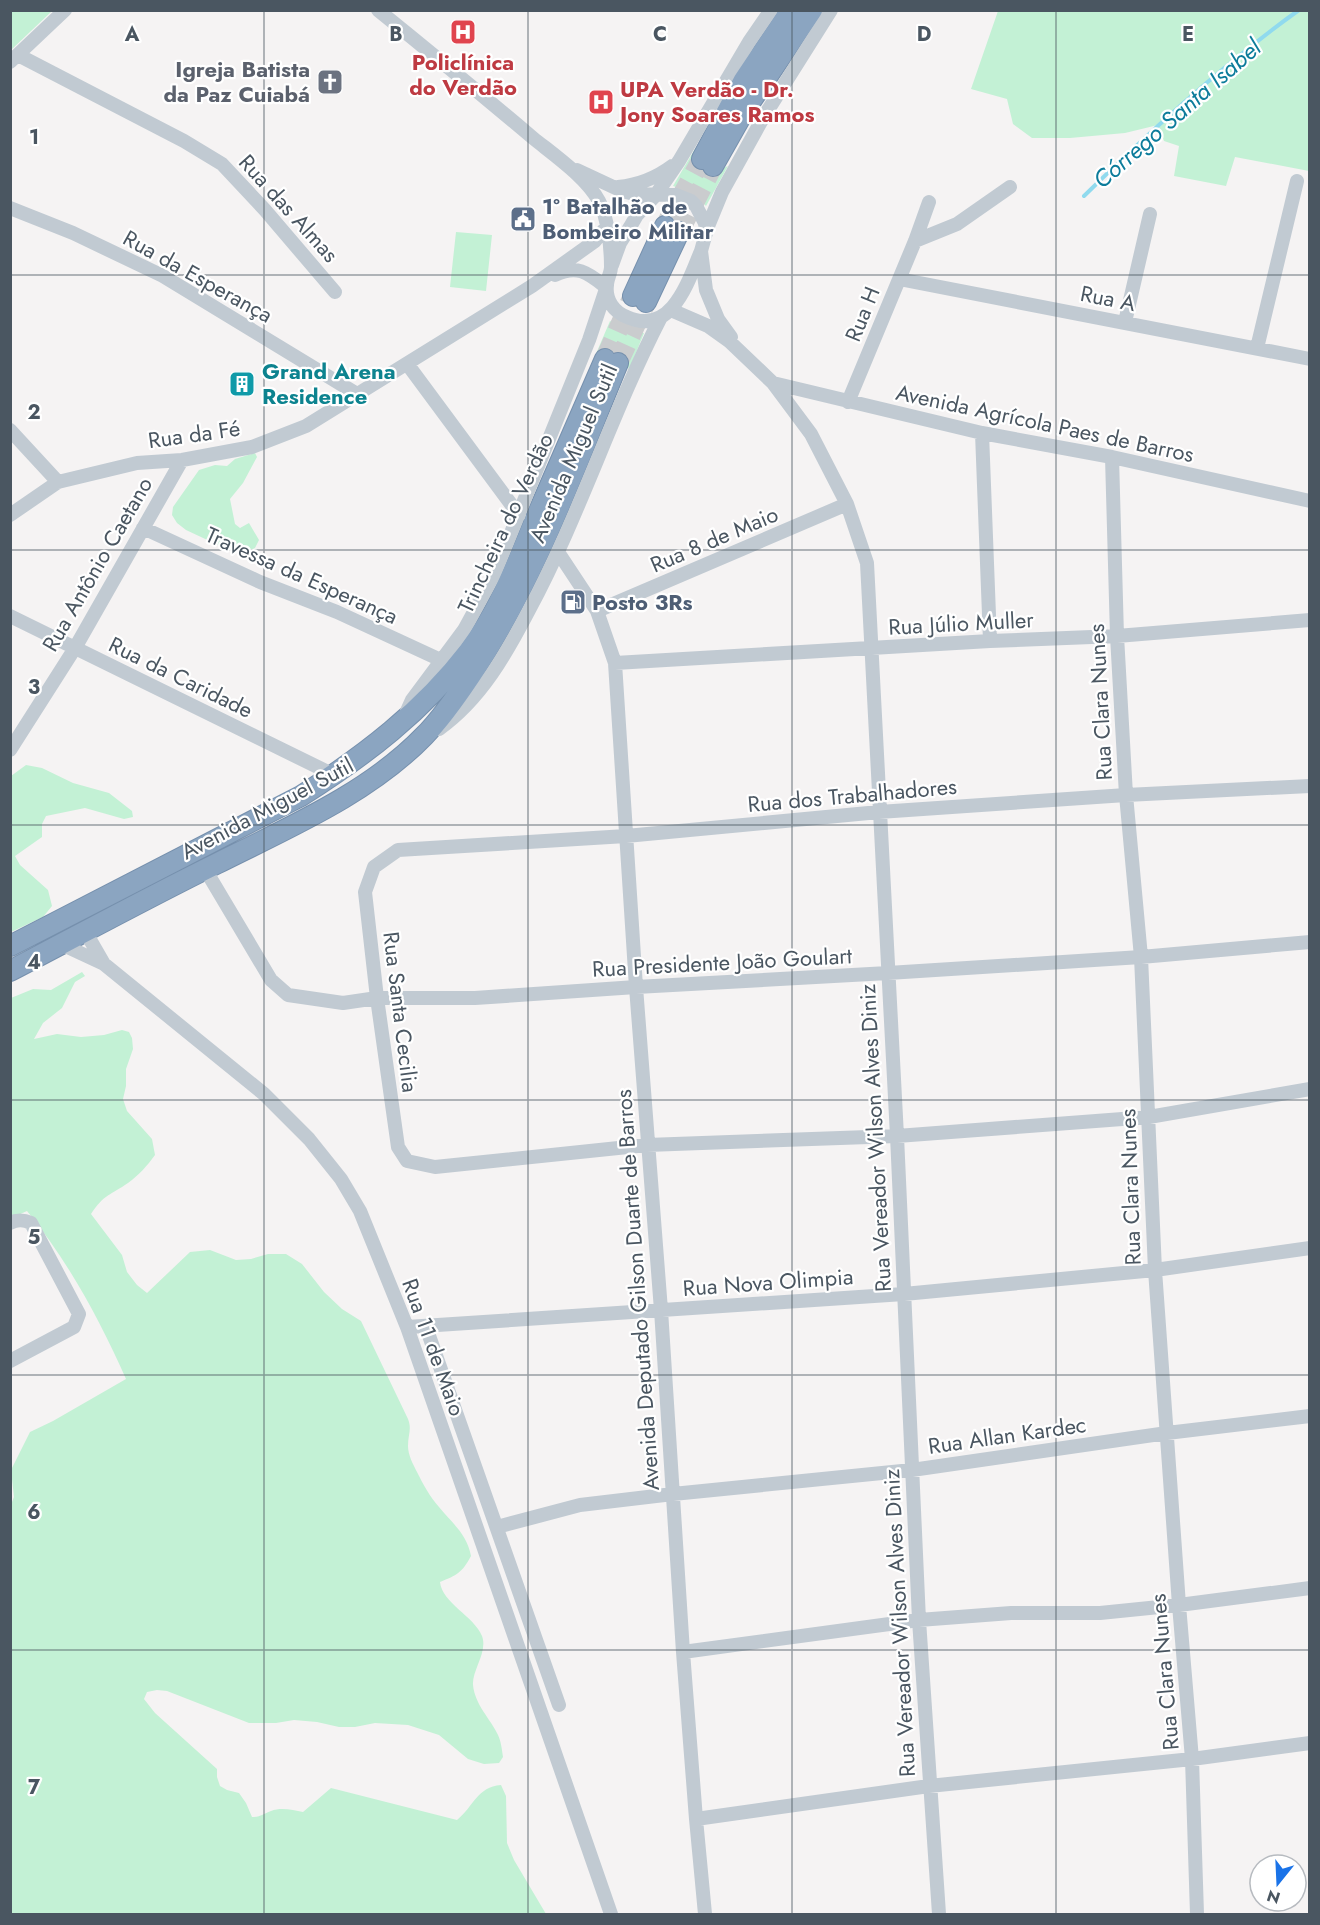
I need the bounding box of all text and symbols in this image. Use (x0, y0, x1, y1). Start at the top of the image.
hospital icon: Policlínica do Verdão (448, 17, 478, 47)
text: A (124, 20, 140, 49)
text: B (389, 20, 403, 49)
text: C (653, 20, 667, 49)
text: D (917, 20, 931, 49)
text: E (1182, 20, 1194, 49)
water label: Córrego Santa Isabel (1085, 30, 1270, 197)
place label: Policlínica do Verdão (409, 46, 517, 103)
place label: Igreja Batista da Paz Cuiabá (163, 53, 310, 110)
church icon: Igreja Batista da Paz Cuiabá (315, 67, 345, 97)
place label: UPA Verdão - Dr. Jony Soares Ramos (616, 73, 815, 130)
hospital icon: UPA Verdão - Dr. Jony Soares Ramos (586, 87, 616, 117)
text: 1 (29, 123, 39, 152)
street label: Rua das Almas (232, 147, 346, 269)
place label: 1º Batalhão de Bombeiro Militar (542, 190, 714, 247)
public building icon: 1º Batalhão de Bombeiro Militar (508, 204, 538, 234)
street label: Rua da Esperança (117, 222, 279, 330)
street label: Rua A (1078, 277, 1139, 319)
street label: Rua H (837, 282, 887, 346)
place label: Grand Arena Residence (262, 355, 396, 412)
street label: Avenida Miguel Sutil (521, 359, 625, 547)
building icon: Grand Arena Residence (227, 369, 257, 399)
street label: Avenida Agrícola Paes de Barros (893, 376, 1197, 470)
text: 2 (27, 398, 41, 427)
street label: Rua da Fé (146, 412, 242, 456)
street label: Trincheira do Verdão (449, 428, 561, 618)
street label: Rua Antônio Caetano (34, 471, 160, 657)
street label: Rua 8 de Maio (645, 498, 783, 580)
street label: Travessa da Esperança (201, 518, 403, 632)
place label: Posto 3Rs (592, 586, 693, 618)
fuel station icon: Posto 3Rs (558, 587, 588, 617)
street label: Rua Júlio Muller (887, 603, 1035, 643)
street label: Rua Clara Nunes (1080, 623, 1120, 781)
street label: Rua da Caridade (104, 628, 258, 726)
text: 3 (28, 673, 40, 702)
street label: Avenida Miguel Sutil (175, 749, 359, 867)
street label: Rua dos Trabalhadores (746, 770, 958, 820)
street label: Rua Santa Cecilia (375, 930, 427, 1094)
street label: Rua Presidente João Goulart (591, 939, 853, 985)
text: 4 (27, 948, 41, 977)
street label: Rua Vereador Wilson Alves Diniz (851, 983, 899, 1293)
street label: Avenida Deputado Gilson Duarte de Barros (607, 1088, 667, 1492)
street label: Rua Clara Nunes (1111, 1108, 1149, 1266)
text: 5 (28, 1223, 41, 1252)
street label: Rua Nova Olimpia (682, 1260, 854, 1304)
street label: Rua 11 de Maio (394, 1274, 474, 1420)
street label: Rua Allan Kardec (926, 1408, 1088, 1462)
street label: Rua Vereador Wilson Alves Diniz (875, 1468, 923, 1778)
text: 6 (27, 1498, 41, 1527)
street label: Rua Clara Nunes (1141, 1592, 1187, 1752)
text: 7 (28, 1773, 41, 1802)
north arrow (1248, 1853, 1308, 1913)
text: N (1264, 1884, 1283, 1910)

